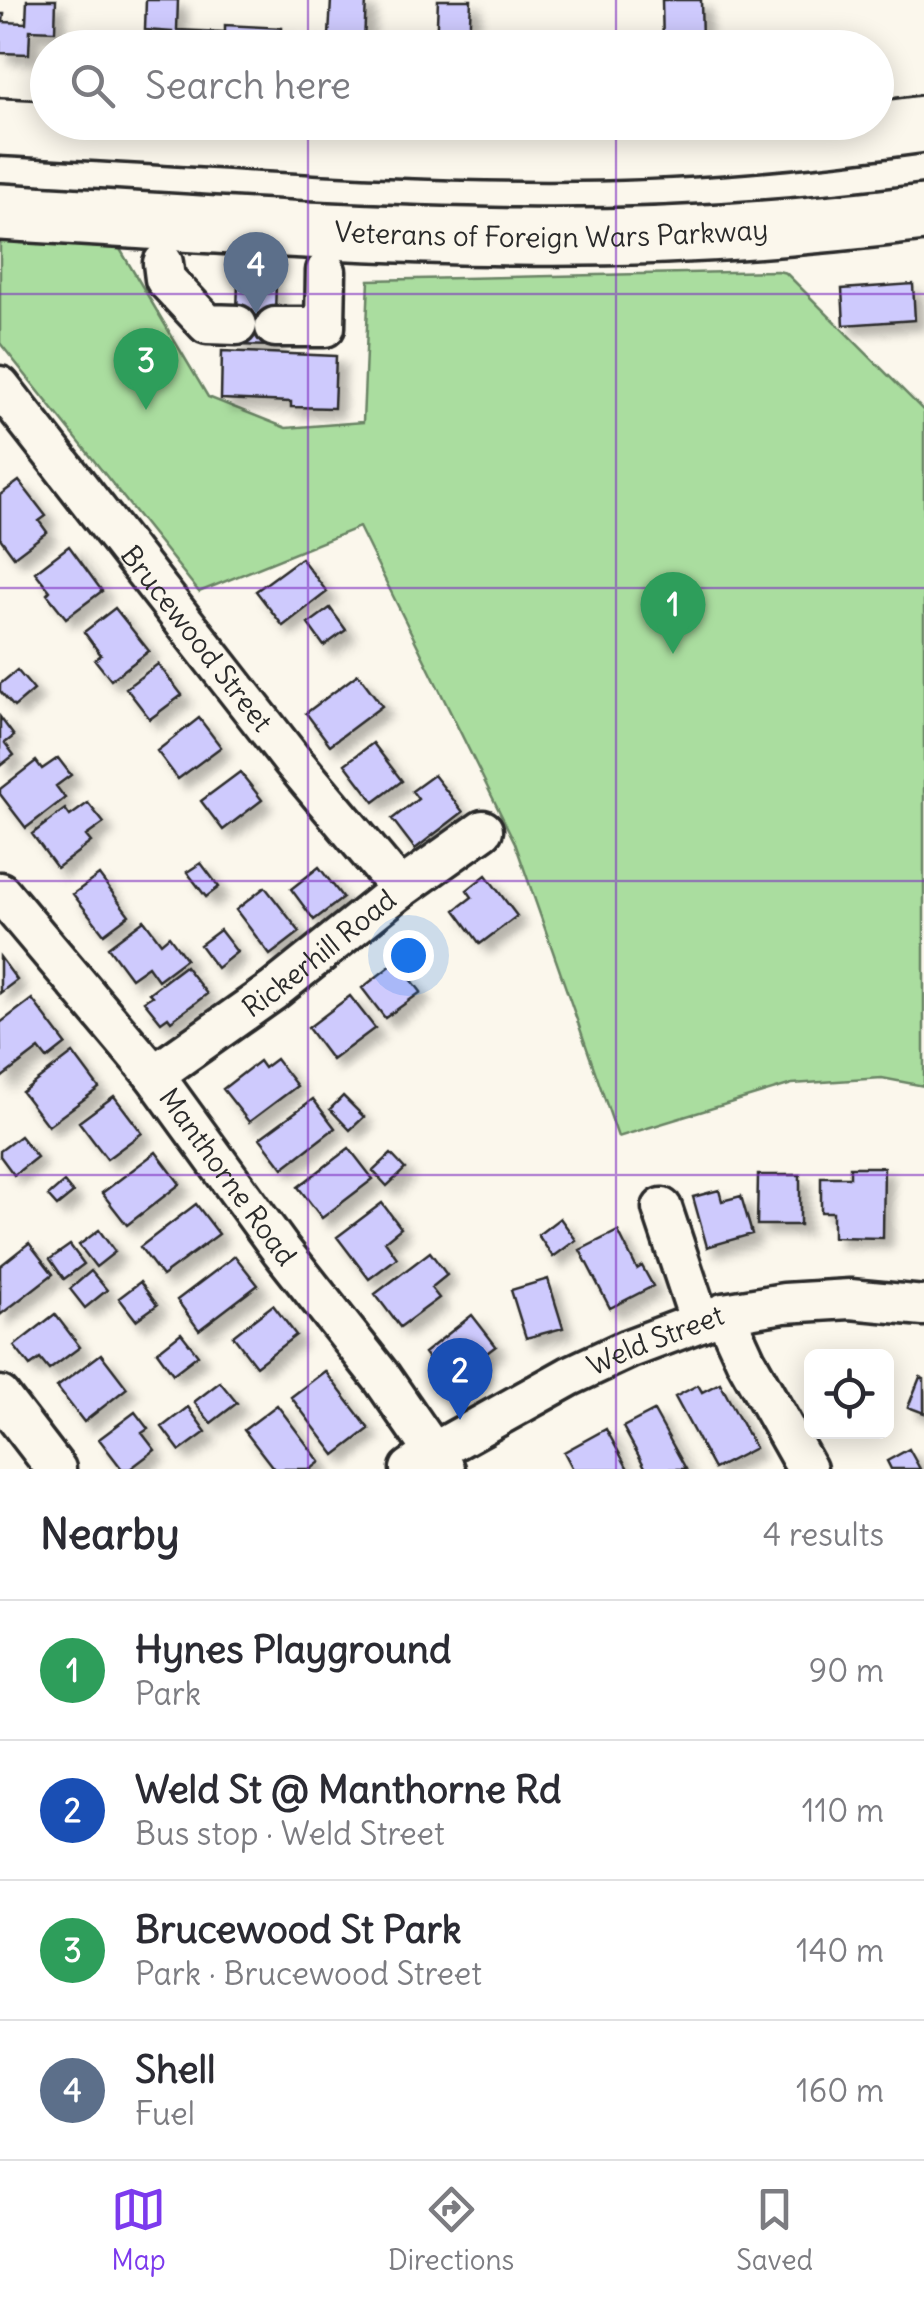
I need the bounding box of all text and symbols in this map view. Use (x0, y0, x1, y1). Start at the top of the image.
search box (30, 30, 894, 140)
icon: search (65, 58, 120, 113)
text: Search here (145, 62, 351, 109)
street label: Veterans of Foreign Wars Parkway (334, 211, 769, 255)
pin: 4 (224, 232, 288, 314)
pin: 3 (114, 328, 178, 410)
street label: Brucewood Street (113, 538, 281, 739)
pin: 1 (640, 572, 706, 654)
street label: Rickerhill Road (235, 881, 403, 1025)
your location (383, 930, 434, 981)
street label: Manthorne Road (151, 1081, 304, 1273)
street label: Weld Street (581, 1297, 729, 1383)
pin: 2 (428, 1338, 492, 1420)
map controls (804, 1349, 894, 1439)
button: locate (804, 1349, 894, 1439)
text: Nearby (40, 1508, 179, 1560)
text: 4 results (763, 1514, 884, 1555)
text: Hynes Playground (135, 1626, 451, 1673)
text: 1 (66, 1650, 79, 1691)
text: 90 m (809, 1650, 884, 1691)
text: Park (135, 1673, 201, 1714)
text: Weld St @ Manthorne Rd (135, 1766, 561, 1813)
text: 2 (64, 1790, 81, 1831)
text: 110 m (802, 1790, 884, 1831)
text: Bus stop · Weld Street (135, 1813, 445, 1854)
text: Brucewood St Park (135, 1906, 461, 1953)
text: 3 (63, 1930, 82, 1971)
text: 140 m (796, 1930, 884, 1971)
text: Park · Brucewood Street (135, 1953, 482, 1994)
text: Shell (135, 2046, 216, 2093)
text: 4 (63, 2070, 82, 2111)
text: 160 m (796, 2070, 884, 2111)
text: Fuel (135, 2093, 195, 2134)
tab: Map (111, 2182, 166, 2278)
tab: Directions (388, 2182, 514, 2278)
tab: Saved (736, 2182, 813, 2278)

